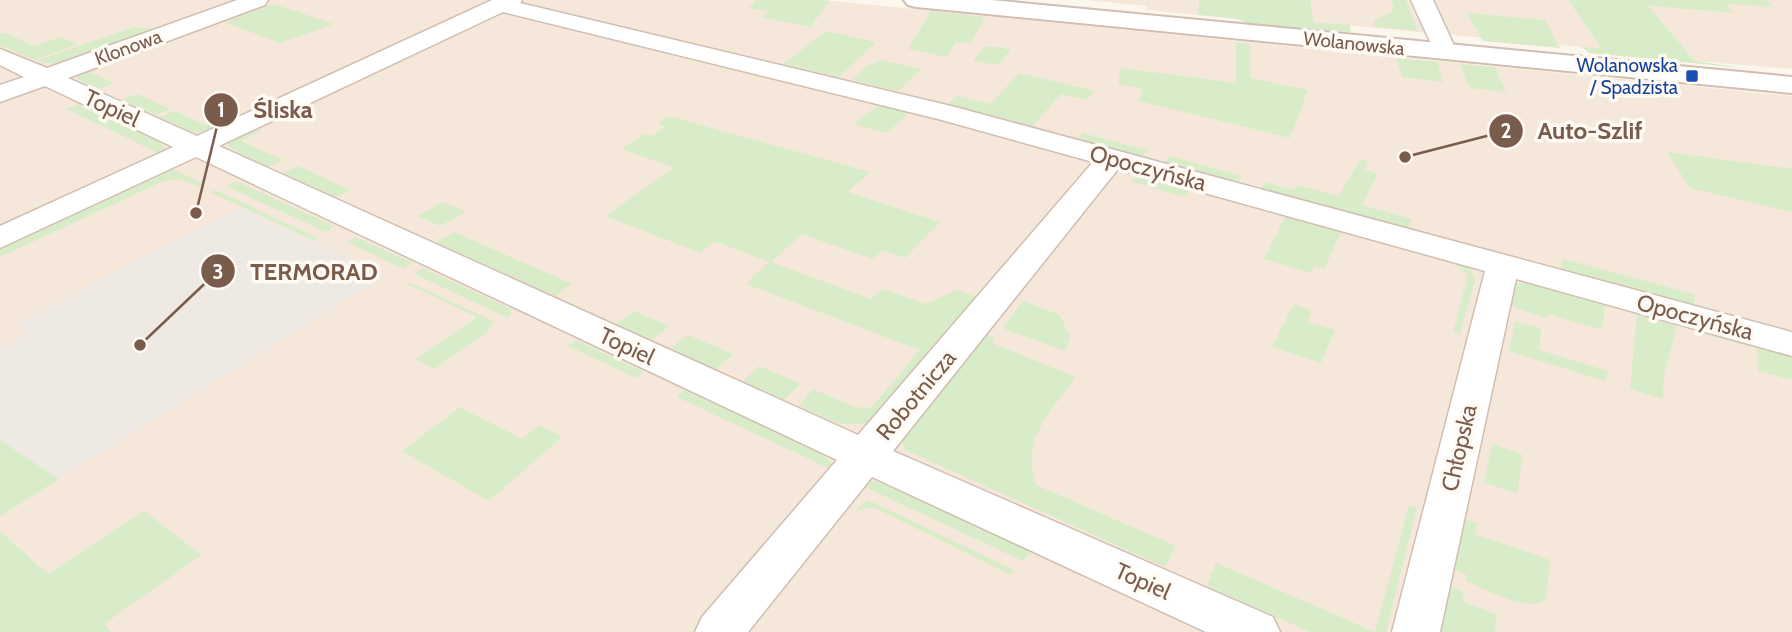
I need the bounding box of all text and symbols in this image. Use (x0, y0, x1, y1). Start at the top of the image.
street label: Klonowa (92, 25, 165, 70)
street label: Wolanowska (1302, 27, 1406, 60)
place label: Wolanowska / Spadzista (1577, 54, 1678, 99)
marker: Wolanowska / Spadzista (1684, 68, 1700, 84)
street label: Topiel (80, 83, 145, 133)
callout: Śliska (204, 87, 326, 132)
text: Śliska (253, 95, 313, 124)
text: 1 (217, 97, 225, 122)
callout: Auto-Szlif (1488, 109, 1656, 154)
text: Auto-Szlif (1537, 116, 1643, 145)
text: 2 (1500, 118, 1512, 143)
street label: Opoczyńska (1087, 139, 1209, 197)
callout: TERMORAD (201, 249, 391, 294)
text: TERMORAD (250, 257, 378, 286)
text: 3 (212, 259, 224, 284)
street label: Opoczyńska (1634, 288, 1756, 346)
street label: Topiel (595, 321, 660, 371)
street label: Robotnicza (870, 344, 962, 446)
street label: Chłopska (1435, 402, 1483, 494)
street label: Topiel (1111, 556, 1176, 606)

